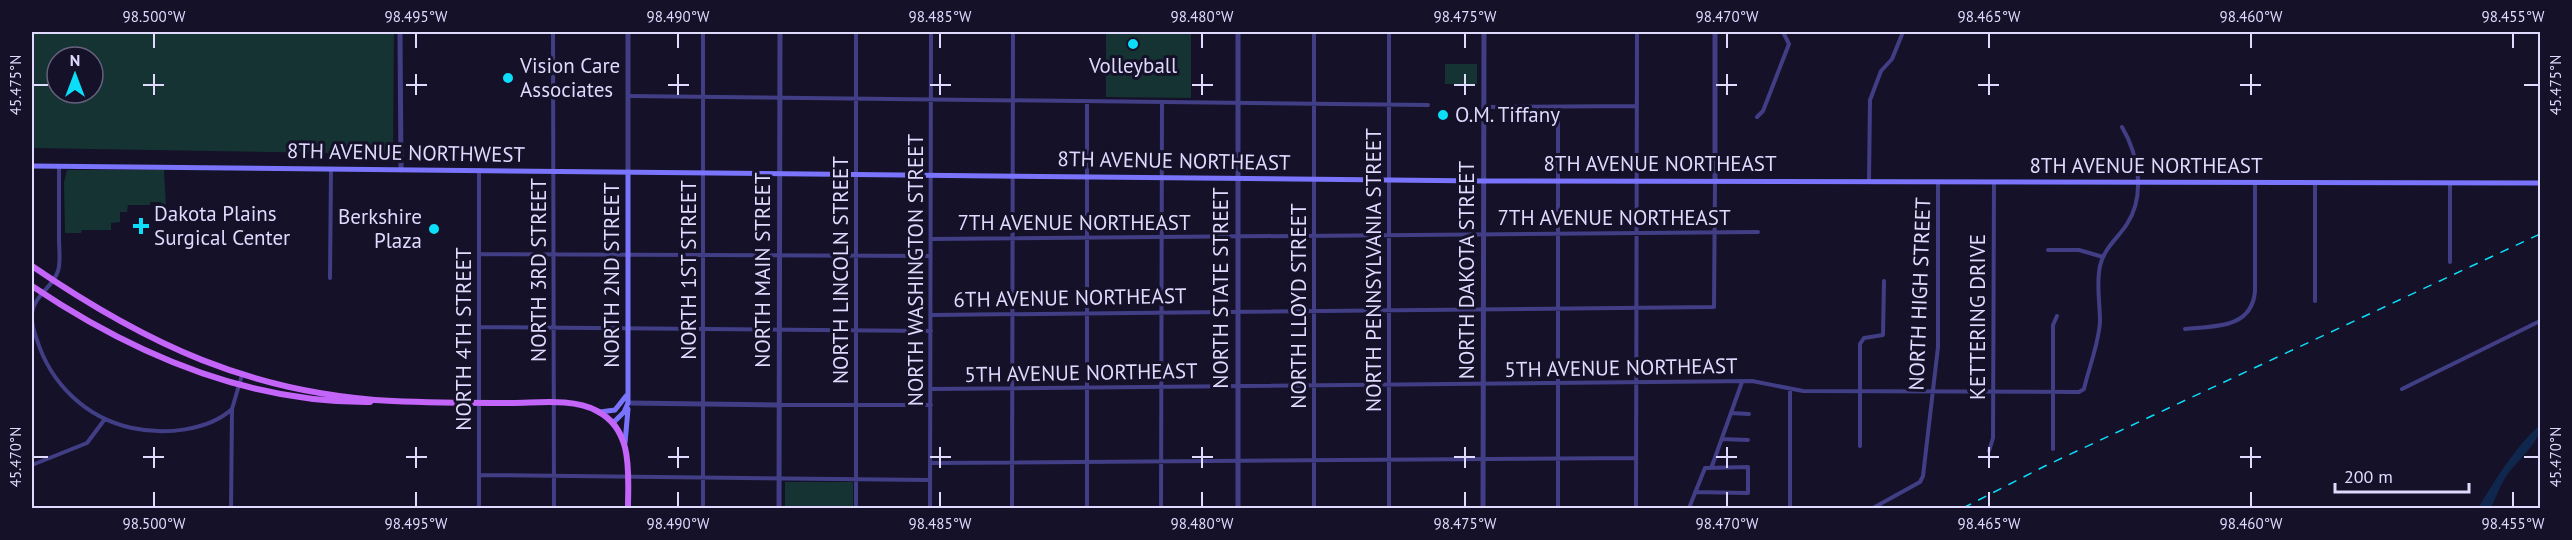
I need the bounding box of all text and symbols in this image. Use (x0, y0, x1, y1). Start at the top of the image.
text: 98.500°W (123, 7, 186, 26)
text: 98.495°W (385, 7, 448, 26)
text: 98.490°W (647, 7, 710, 26)
text: 98.485°W (909, 7, 972, 26)
text: 98.480°W (1171, 7, 1234, 26)
text: 98.475°W (1434, 7, 1497, 26)
text: 98.470°W (1696, 7, 1759, 26)
text: 98.465°W (1958, 7, 2021, 26)
text: 98.460°W (2220, 7, 2283, 26)
text: 98.455°W (2482, 7, 2545, 26)
marker: Volleyball (1126, 37, 1140, 51)
north arrow (45, 45, 105, 105)
text: N (70, 50, 80, 70)
place label: Vision Care Associates (519, 52, 620, 103)
place label: Volleyball (1088, 52, 1177, 79)
text: 45.475°N (6, 55, 25, 115)
text: 45.475°N (2546, 55, 2565, 115)
marker: Vision Care Associates (501, 71, 515, 85)
place label: O.M. Tiffany (1455, 101, 1560, 128)
marker: O.M. Tiffany (1436, 108, 1450, 122)
street label: NORTH PENNSYLVANIA STREET (1360, 128, 1387, 412)
street label: NORTH WASHINGTON STREET (902, 133, 929, 406)
street label: 8TH AVENUE NORTHWEST (287, 137, 526, 168)
street label: 8TH AVENUE NORTHEAST (1057, 145, 1291, 176)
street label: 8TH AVENUE NORTHEAST (1543, 150, 1777, 177)
street label: 8TH AVENUE NORTHEAST (2029, 152, 2263, 179)
street label: NORTH LINCOLN STREET (827, 156, 854, 384)
street label: NORTH DAKOTA STREET (1453, 160, 1480, 379)
street label: NORTH MAIN STREET (749, 172, 776, 368)
street label: NORTH 3RD STREET (525, 178, 552, 362)
street label: NORTH 1ST STREET (675, 180, 702, 360)
street label: NORTH 2ND STREET (598, 182, 625, 368)
street label: NORTH STATE STREET (1207, 187, 1234, 389)
street label: NORTH HIGH STREET (1903, 197, 1936, 391)
place label: Dakota Plains Surgical Center (154, 200, 290, 251)
place label: Berkshire Plaza (338, 203, 422, 254)
street label: NORTH LLOYD STREET (1285, 203, 1312, 409)
street label: 7TH AVENUE NORTHEAST (1497, 204, 1731, 231)
street label: 7TH AVENUE NORTHEAST (957, 209, 1191, 236)
marker: Dakota Plains Surgical Center (132, 217, 150, 235)
marker: Berkshire Plaza (427, 222, 441, 236)
street label: KETTERING DRIVE (1964, 234, 1991, 400)
street label: NORTH 4TH STREET (450, 247, 477, 431)
street label: 6TH AVENUE NORTHEAST (953, 282, 1187, 313)
street label: 5TH AVENUE NORTHEAST (1504, 352, 1738, 383)
street label: 5TH AVENUE NORTHEAST (964, 357, 1198, 388)
text: 45.470°N (6, 427, 25, 487)
text: 45.470°N (2546, 427, 2565, 487)
scale bar (2335, 456, 2468, 494)
text: 200 m (2344, 465, 2393, 488)
text: 98.500°W (123, 514, 186, 533)
text: 98.495°W (385, 514, 448, 533)
text: 98.490°W (647, 514, 710, 533)
text: 98.485°W (909, 514, 972, 533)
text: 98.480°W (1171, 514, 1234, 533)
text: 98.475°W (1434, 514, 1497, 533)
text: 98.470°W (1696, 514, 1759, 533)
text: 98.465°W (1958, 514, 2021, 533)
text: 98.460°W (2220, 514, 2283, 533)
text: 98.455°W (2482, 514, 2545, 533)

